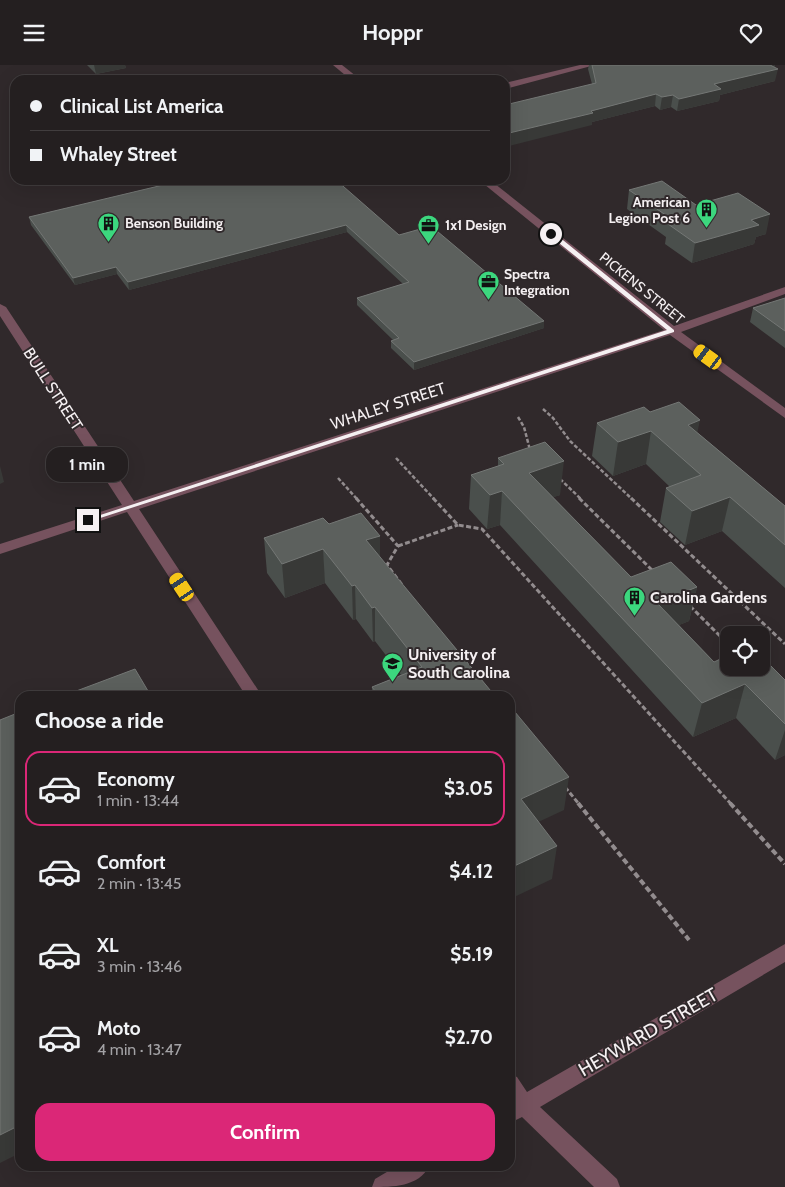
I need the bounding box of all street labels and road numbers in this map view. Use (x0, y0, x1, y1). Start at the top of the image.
street label: PICKENS STREET (596, 248, 689, 328)
street label: BULL STREET (19, 344, 87, 434)
street label: WHALEY STREET (328, 378, 448, 434)
street label: HEYWARD STREET (574, 983, 722, 1081)

